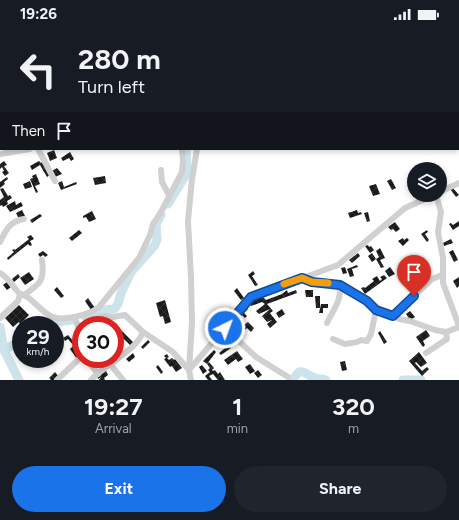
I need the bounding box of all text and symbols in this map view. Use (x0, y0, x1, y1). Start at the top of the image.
text: 19:26 (20, 5, 57, 23)
text: 280 m (78, 42, 161, 76)
icon: left (12, 44, 64, 96)
text: Turn left (78, 76, 145, 98)
icon: arrive (53, 120, 75, 142)
text: Then (12, 122, 45, 140)
map controls (407, 162, 447, 202)
button: layers (407, 162, 447, 202)
pin (397, 255, 431, 296)
icon: arrive (403, 261, 425, 283)
position arrow (204, 307, 246, 349)
speed limit sign: 30 (72, 316, 124, 368)
text: 29 (26, 325, 50, 349)
text: km/h (27, 345, 49, 358)
text: 19:27 (84, 392, 143, 421)
text: 1 (232, 392, 242, 421)
text: 320 (332, 392, 375, 421)
text: Arrival (95, 421, 132, 436)
text: min (227, 421, 248, 436)
text: m (348, 421, 359, 436)
button: Exit (12, 466, 226, 512)
button: Share (234, 466, 447, 512)

